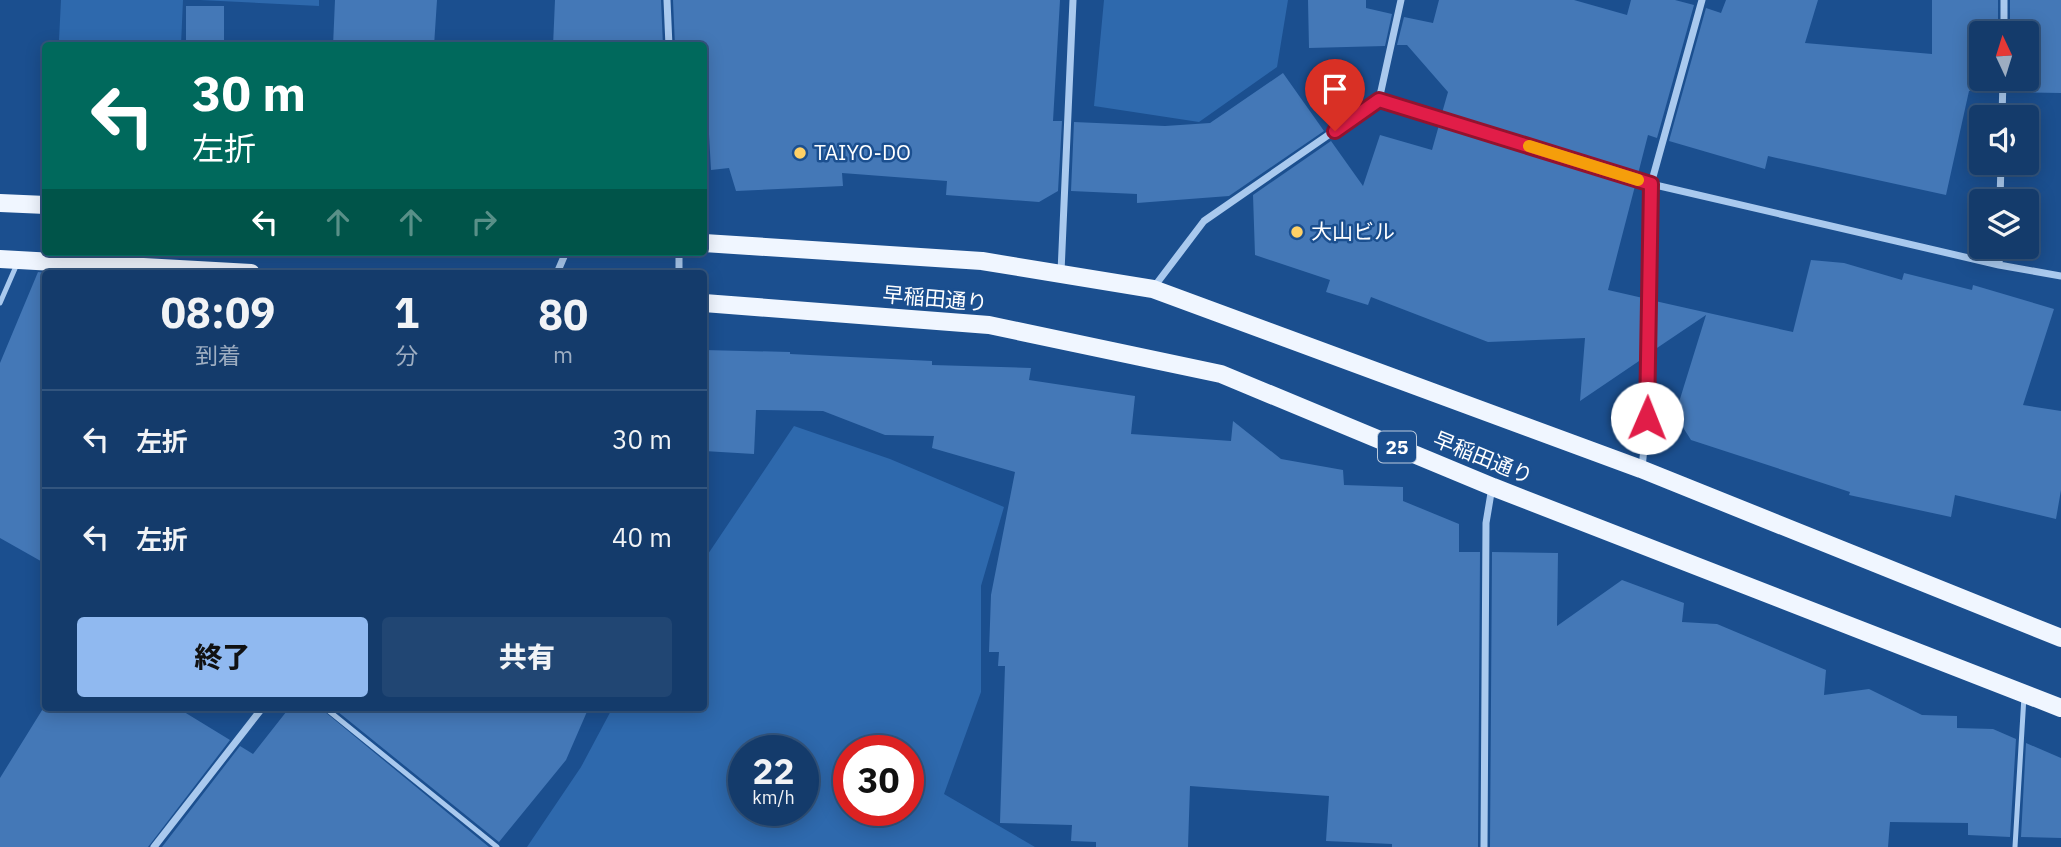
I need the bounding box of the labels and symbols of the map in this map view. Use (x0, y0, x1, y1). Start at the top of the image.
north arrow (1969, 21, 2039, 91)
pin (1305, 59, 1365, 131)
place label: TAIYO-DO (814, 138, 911, 166)
marker: TAIYO-DO (792, 145, 808, 161)
place label: 大山ビル (1311, 217, 1395, 245)
marker: 大山ビル (1289, 224, 1305, 240)
street label: 早稲田通り (882, 279, 989, 317)
position arrow (1610, 381, 1684, 455)
street label: 早稲田通り (1429, 424, 1537, 490)
road number: 25 (1378, 432, 1416, 462)
speed limit sign: 30 (833, 735, 924, 826)

